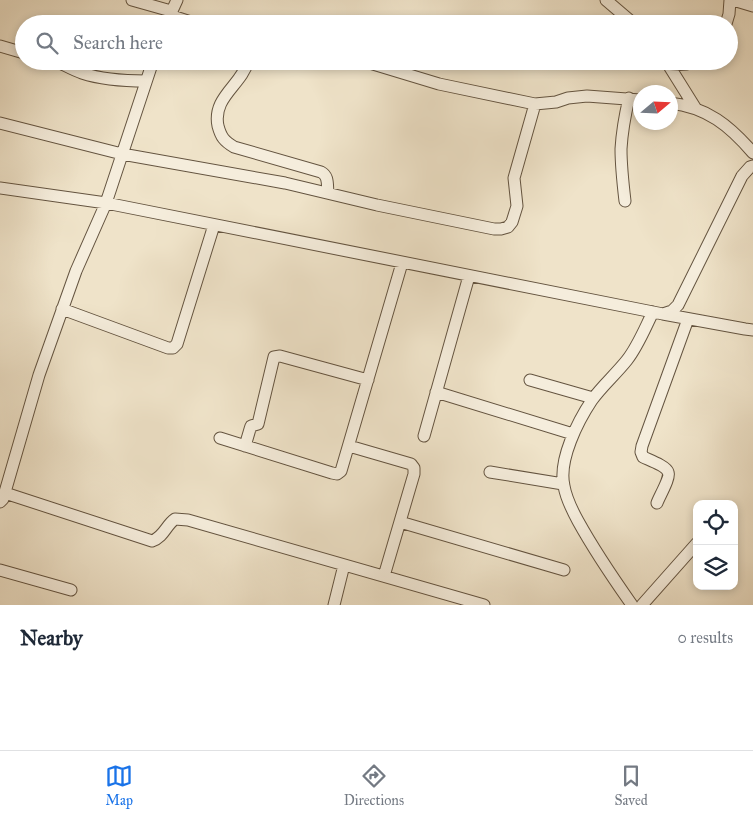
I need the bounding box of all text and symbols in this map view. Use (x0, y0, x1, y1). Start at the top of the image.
search box (15, 15, 738, 70)
icon: search (33, 29, 61, 57)
text: Search here (73, 31, 163, 54)
north arrow (633, 85, 678, 130)
map controls (693, 500, 738, 590)
button: locate (693, 500, 738, 545)
button: layers (693, 545, 738, 590)
text: Nearby (20, 625, 83, 651)
text: 0 results (678, 628, 733, 647)
tab: Map (105, 762, 133, 809)
tab: Directions (344, 762, 404, 809)
tab: Saved (615, 762, 648, 809)

